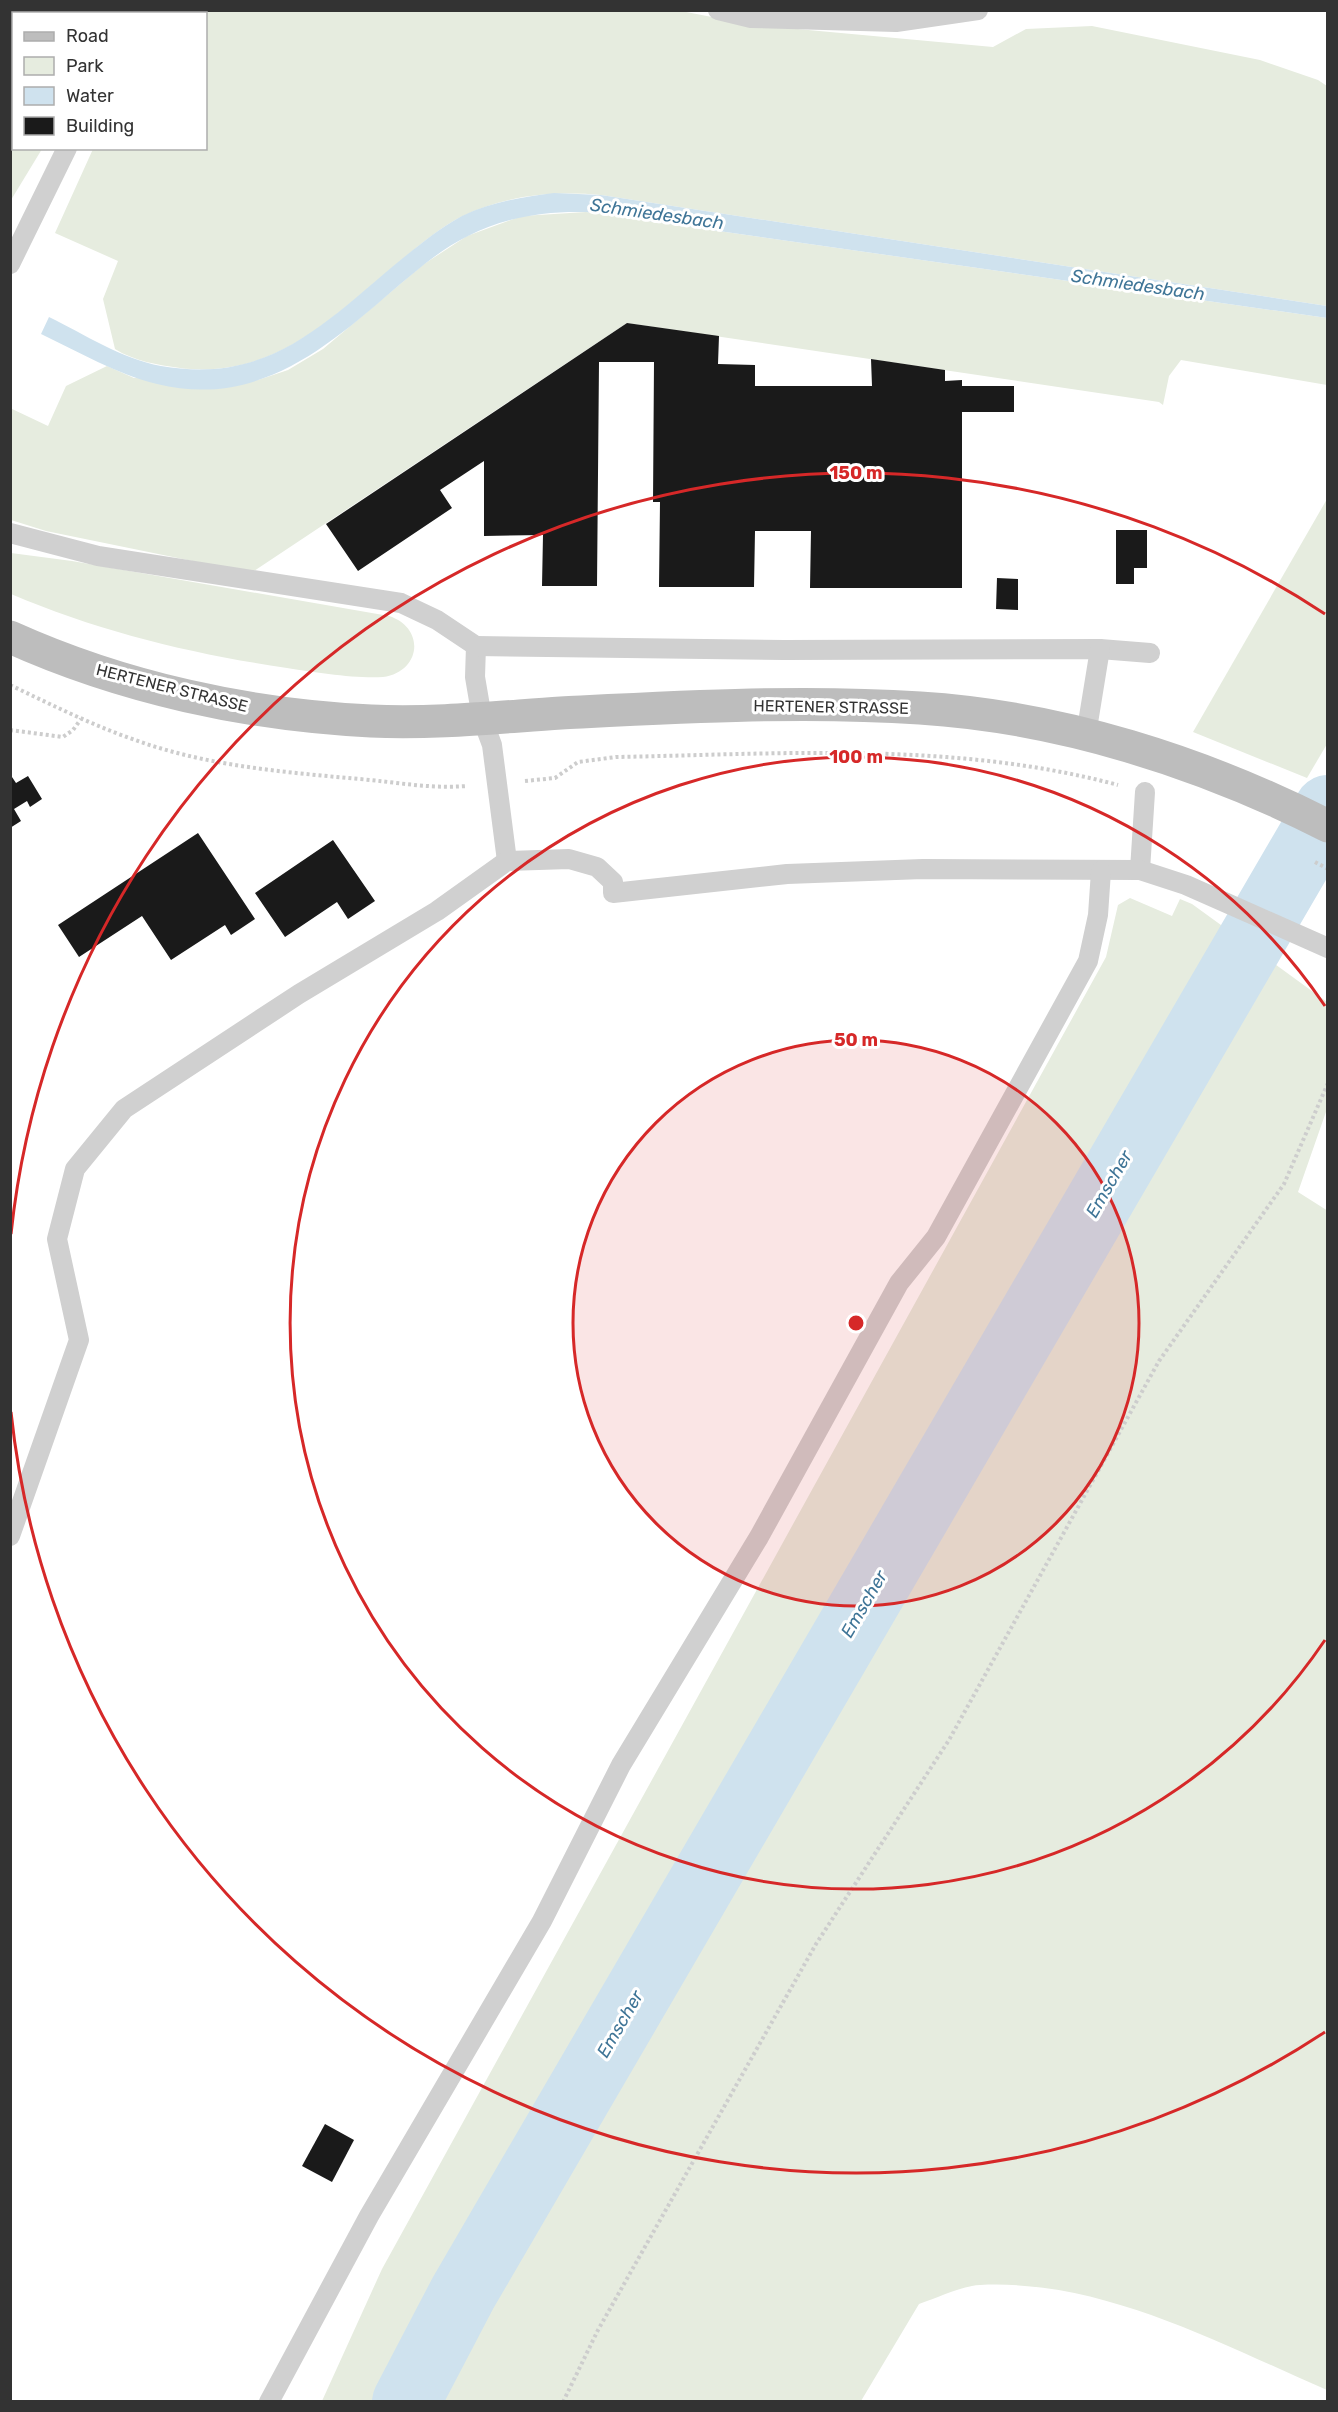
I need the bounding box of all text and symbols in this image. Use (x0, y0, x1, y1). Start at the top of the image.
legend (12, 12, 207, 150)
text: Road (66, 25, 109, 47)
text: Park (66, 55, 104, 77)
text: Water (66, 85, 114, 107)
text: Building (66, 115, 134, 137)
water label: Schmiedesbach (589, 194, 725, 234)
water label: Schmiedesbach (1070, 265, 1206, 305)
text: 150 m (829, 462, 883, 484)
street label: HERTENER STRASSE (94, 660, 250, 716)
street label: HERTENER STRASSE (753, 696, 909, 718)
text: 100 m (829, 746, 883, 768)
text: 50 m (834, 1029, 878, 1051)
water label: Emscher (1081, 1146, 1138, 1221)
centre of rings (846, 1313, 866, 1333)
water label: Emscher (836, 1566, 893, 1641)
water label: Emscher (592, 1986, 649, 2061)

